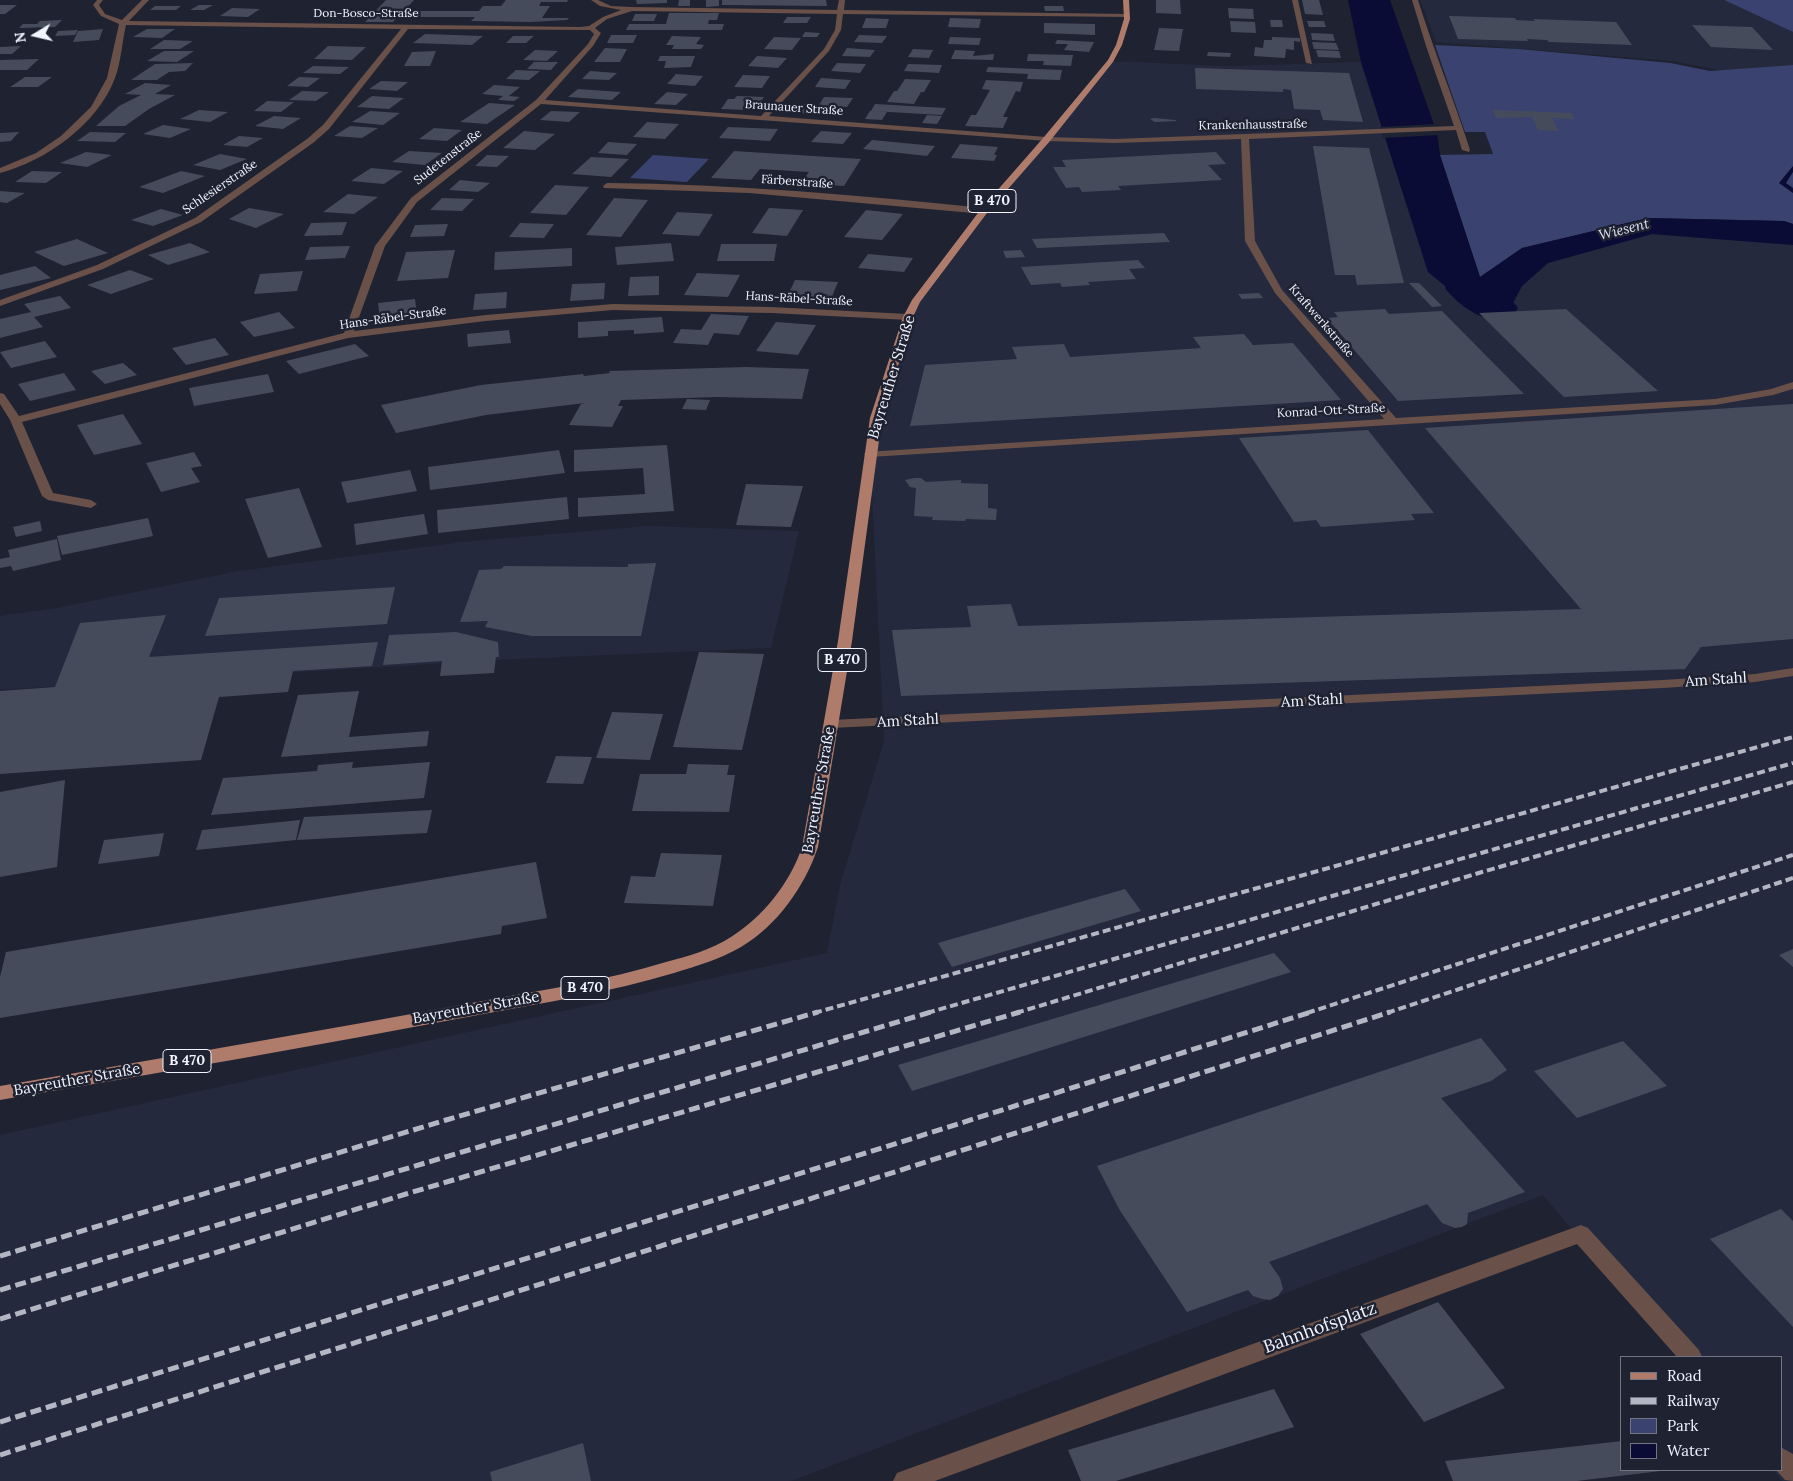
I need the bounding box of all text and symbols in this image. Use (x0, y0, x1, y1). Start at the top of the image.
street label: Don-Bosco-Straße (313, 7, 419, 21)
north arrow (10, 10, 60, 60)
text: N (10, 31, 30, 44)
street label: Braunauer Straße (744, 97, 844, 119)
street label: Krankenhausstraße (1198, 117, 1308, 133)
street label: Sudetenstraße (411, 126, 485, 188)
street label: Schlesierstraße (180, 157, 260, 217)
street label: Färberstraße (760, 172, 834, 192)
road number: B 470 (968, 190, 1016, 212)
water label: Wiesent (1597, 216, 1651, 244)
street label: Kraftwerkstraße (1285, 281, 1357, 361)
street label: Hans-Räbel-Straße (745, 289, 853, 309)
street label: Hans-Räbel-Straße (339, 303, 447, 333)
street label: Bayreuther Straße (865, 313, 919, 441)
street label: Konrad-Ott-Straße (1276, 401, 1386, 421)
road number: B 470 (818, 648, 866, 672)
street label: Am Stahl (1685, 669, 1747, 691)
street label: Am Stahl (1281, 690, 1343, 712)
street label: Am Stahl (877, 710, 939, 732)
street label: Bayreuther Straße (799, 725, 839, 855)
road number: B 470 (561, 976, 609, 1000)
street label: Bayreuther Straße (411, 988, 541, 1028)
road number: B 470 (163, 1050, 211, 1072)
street label: Bayreuther Straße (12, 1060, 142, 1100)
street label: Bahnhofsplatz (1260, 1298, 1380, 1358)
legend (1620, 1356, 1783, 1471)
text: Road (1667, 1366, 1702, 1385)
text: Railway (1667, 1391, 1720, 1410)
text: Park (1667, 1416, 1698, 1435)
text: Water (1667, 1441, 1709, 1460)

